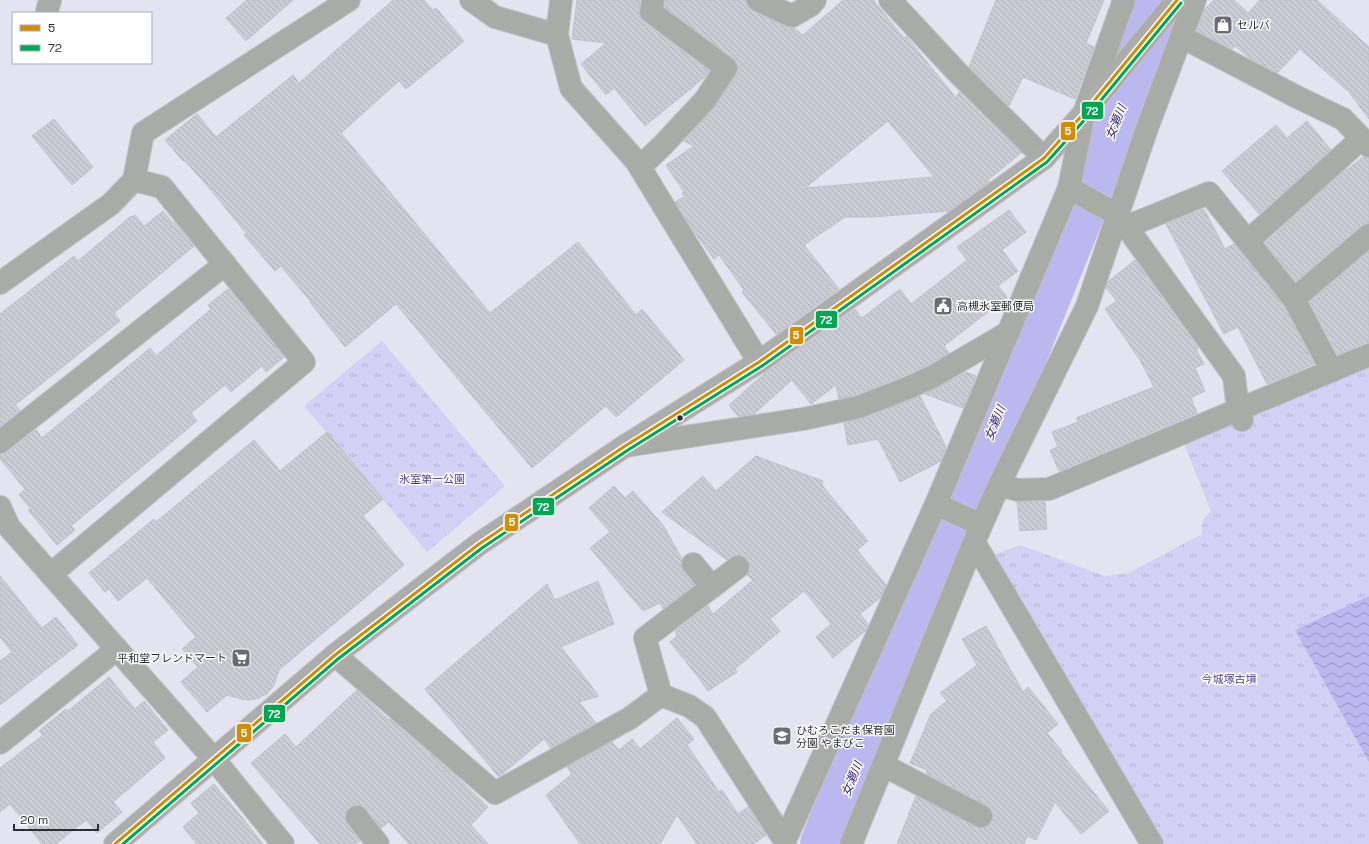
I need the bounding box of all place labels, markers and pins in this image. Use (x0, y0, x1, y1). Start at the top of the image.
shop icon: セルバ (1212, 14, 1234, 36)
place label: セルバ (1237, 18, 1270, 32)
public building icon: 高槻氷室郵便局 (932, 295, 954, 317)
place label: 高槻氷室郵便局 (957, 299, 1034, 313)
unlabelled marker (675, 413, 685, 423)
supermarket icon: 平和堂フレンドマート (230, 647, 252, 669)
place label: 平和堂フレンドマート (117, 651, 227, 665)
place label: ひむろこだま保育園 分園 やまびこ (796, 723, 895, 750)
school or university icon: ひむろこだま保育園 分園 やまびこ (771, 725, 793, 747)

